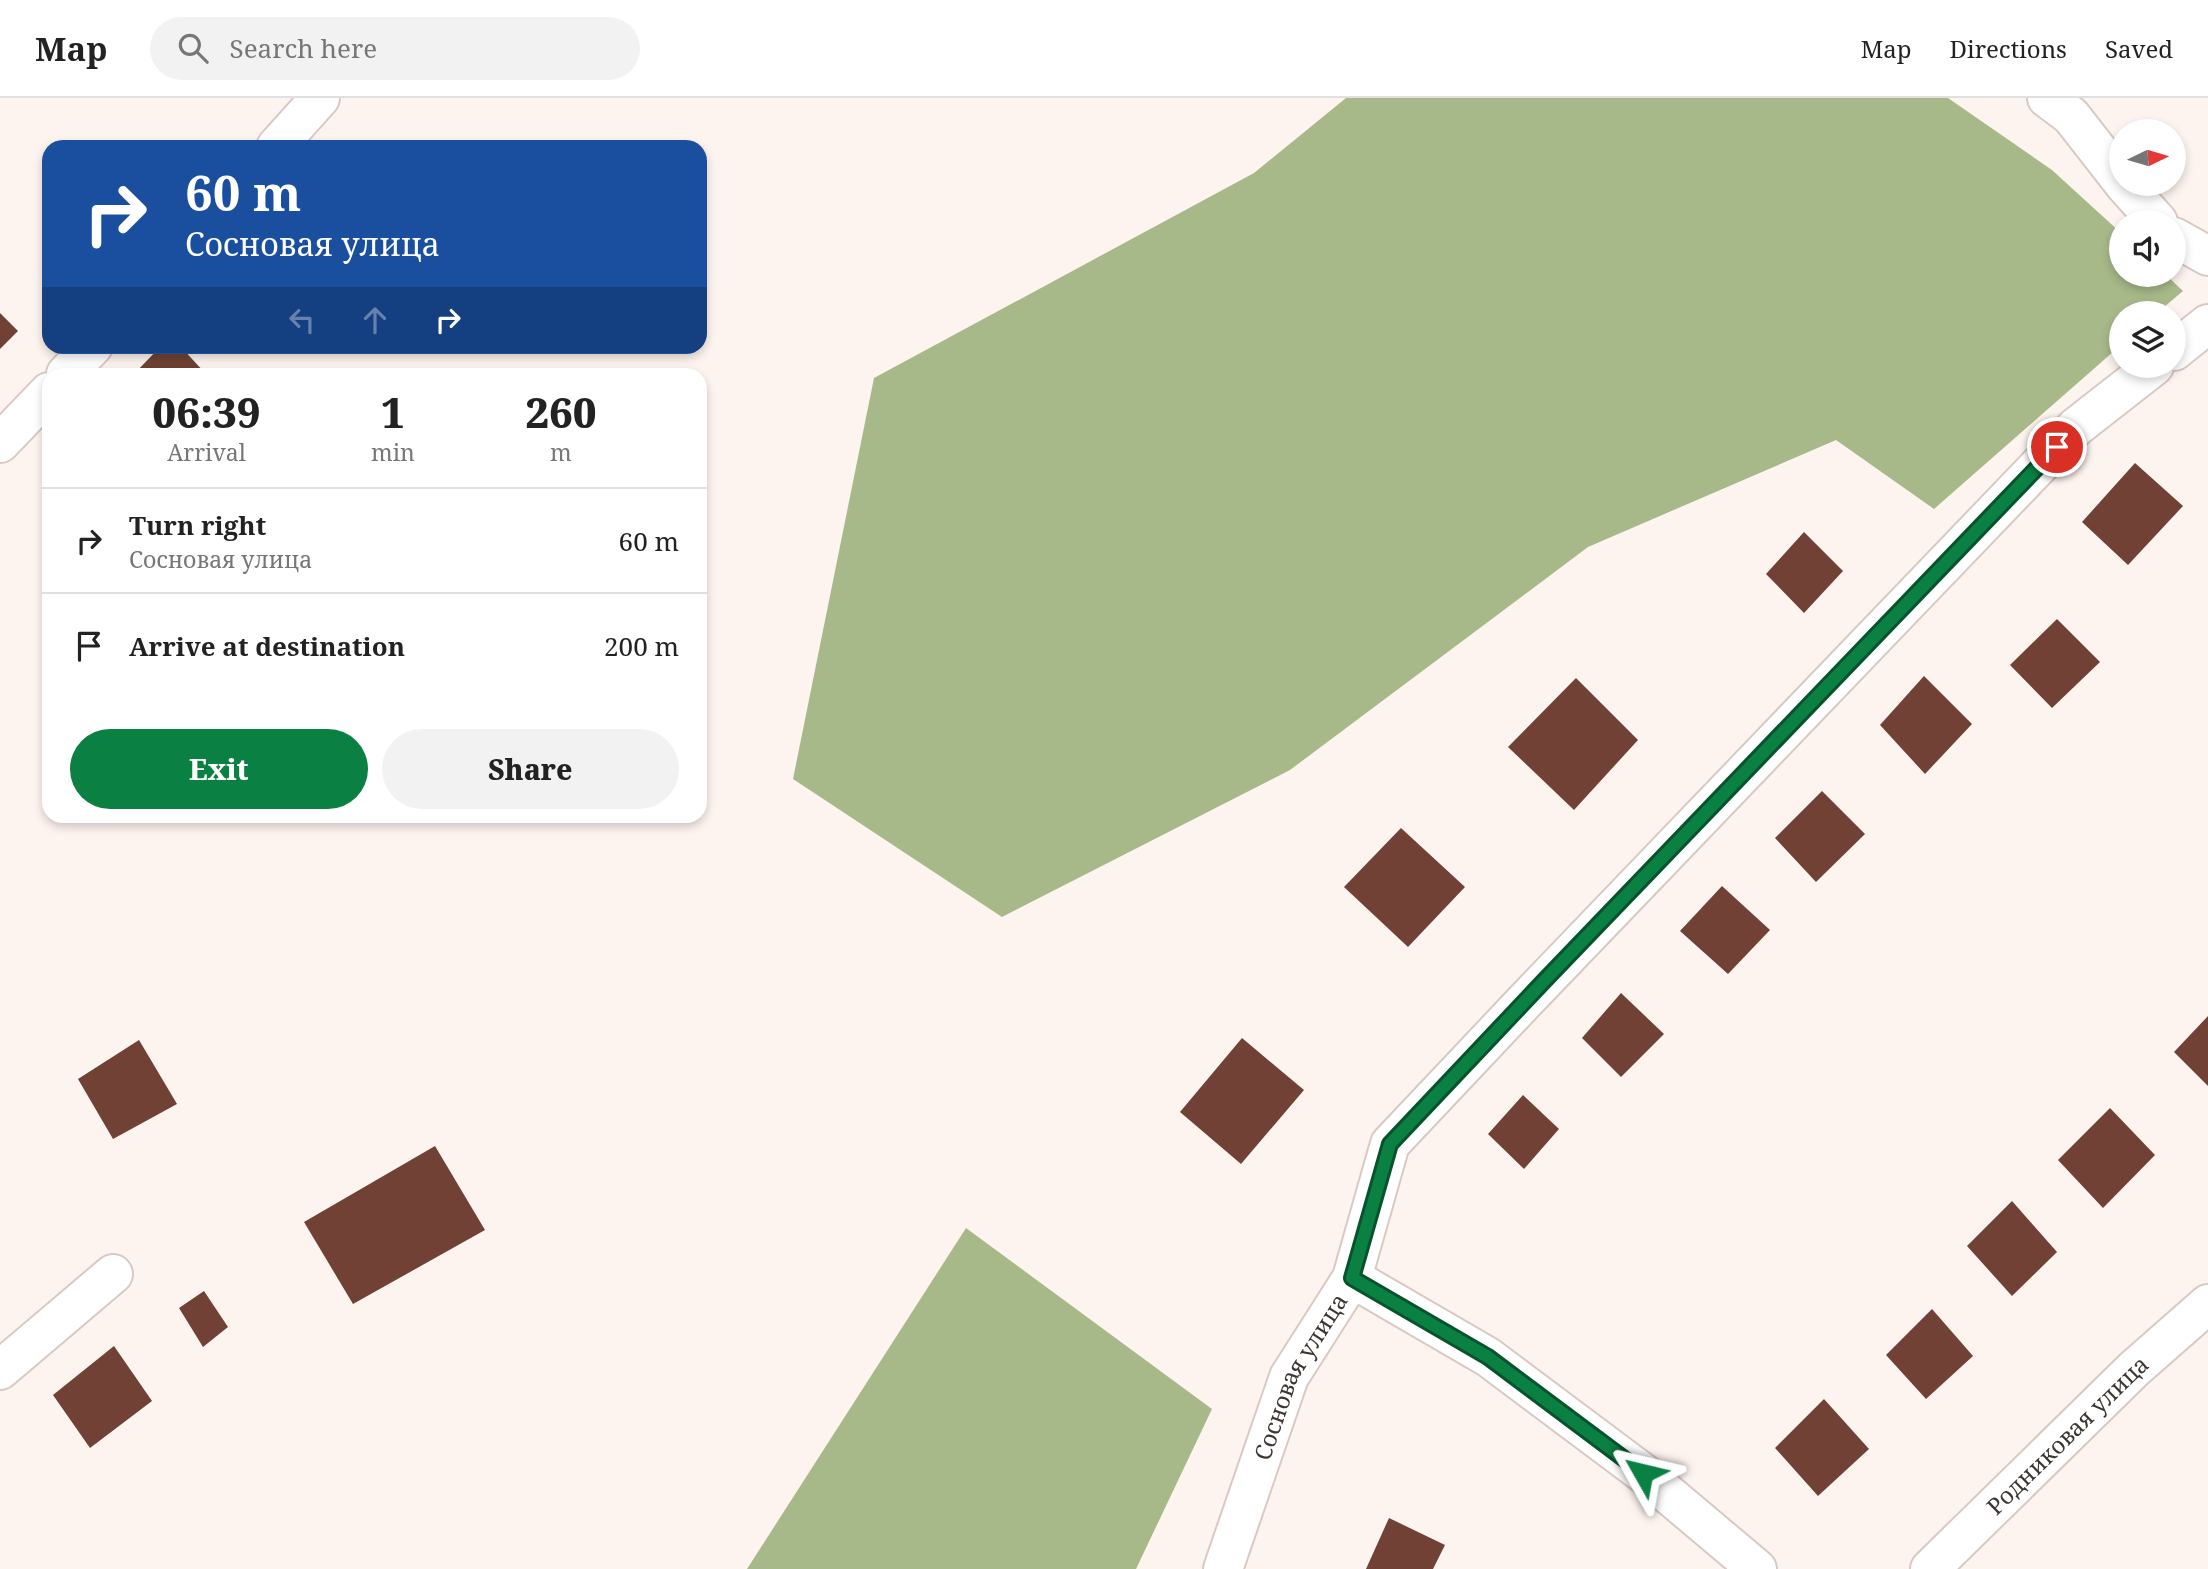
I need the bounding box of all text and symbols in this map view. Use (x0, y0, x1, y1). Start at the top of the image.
search box (150, 17, 640, 80)
text: Map (35, 26, 108, 71)
icon: search (174, 29, 212, 67)
text: Search here (230, 30, 377, 66)
text: Map (1861, 32, 1912, 65)
text: Directions (1950, 32, 2067, 65)
text: Saved (2105, 32, 2173, 65)
north arrow (2109, 119, 2186, 196)
map controls (2109, 119, 2186, 378)
text: 60 m (185, 159, 301, 225)
icon: right (70, 168, 161, 259)
button: sound (2109, 210, 2186, 287)
text: Сосновая улица (185, 222, 440, 265)
icon: left (283, 301, 321, 339)
icon: ahead (356, 301, 394, 339)
icon: right (429, 301, 467, 339)
button: layers (2109, 301, 2186, 378)
text: 06:39 (152, 383, 261, 440)
text: 1 (381, 383, 405, 440)
text: 260 (525, 383, 597, 440)
pin (2027, 417, 2087, 477)
icon: arrive (2038, 428, 2076, 466)
text: Arrival (167, 436, 246, 468)
text: min (371, 436, 415, 468)
text: m (550, 436, 572, 468)
text: Turn right (129, 507, 266, 543)
icon: right (70, 522, 108, 560)
text: 60 m (619, 523, 679, 559)
text: Сосновая улица (129, 543, 312, 575)
icon: arrive (70, 627, 108, 665)
text: Arrive at destination (129, 628, 405, 664)
text: 200 m (604, 628, 679, 664)
button: Exit (70, 729, 368, 809)
button: Share (382, 729, 679, 809)
street label: Сосновая улица (1246, 1287, 1354, 1464)
street label: Родниковая улица (1979, 1348, 2155, 1521)
position arrow (1606, 1436, 1680, 1510)

